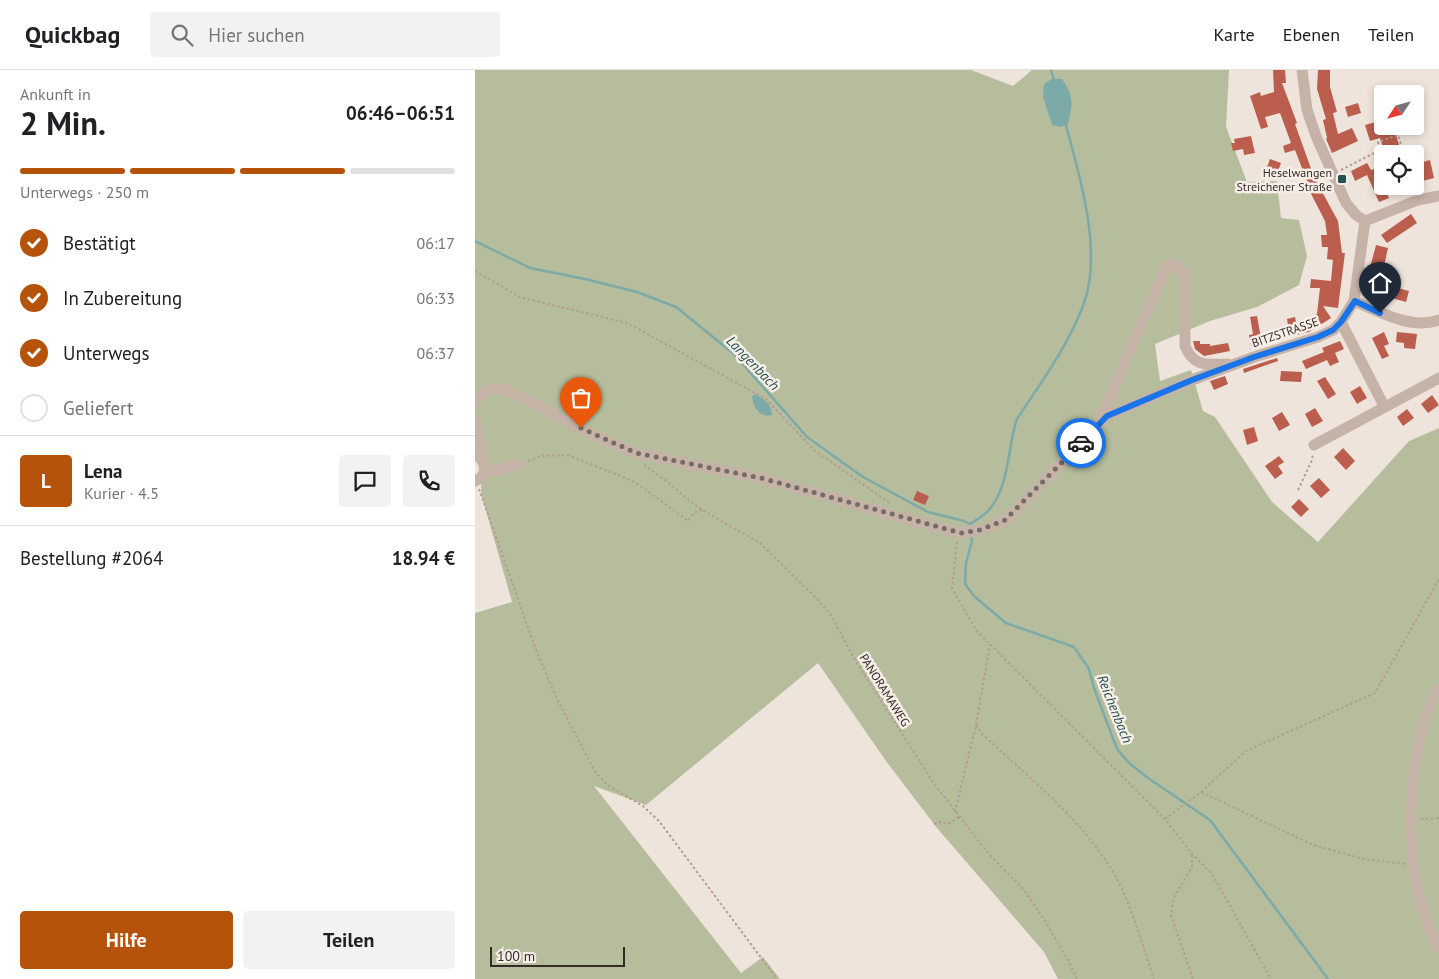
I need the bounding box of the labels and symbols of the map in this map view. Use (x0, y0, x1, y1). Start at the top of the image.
north arrow (1374, 85, 1424, 135)
place label: Heselwangen Streichener Straße (1236, 165, 1332, 194)
marker: Heselwangen Streichener Straße (1336, 173, 1348, 185)
pin (1359, 262, 1401, 313)
street label: BITZSTRASSE (1250, 314, 1320, 350)
water label: Langenbach (723, 332, 783, 394)
pin (560, 377, 602, 428)
courier (1056, 418, 1106, 468)
street label: PANORAMAWEG (857, 651, 913, 729)
water label: Reichenbach (1093, 672, 1137, 746)
scale bar (490, 944, 625, 967)

